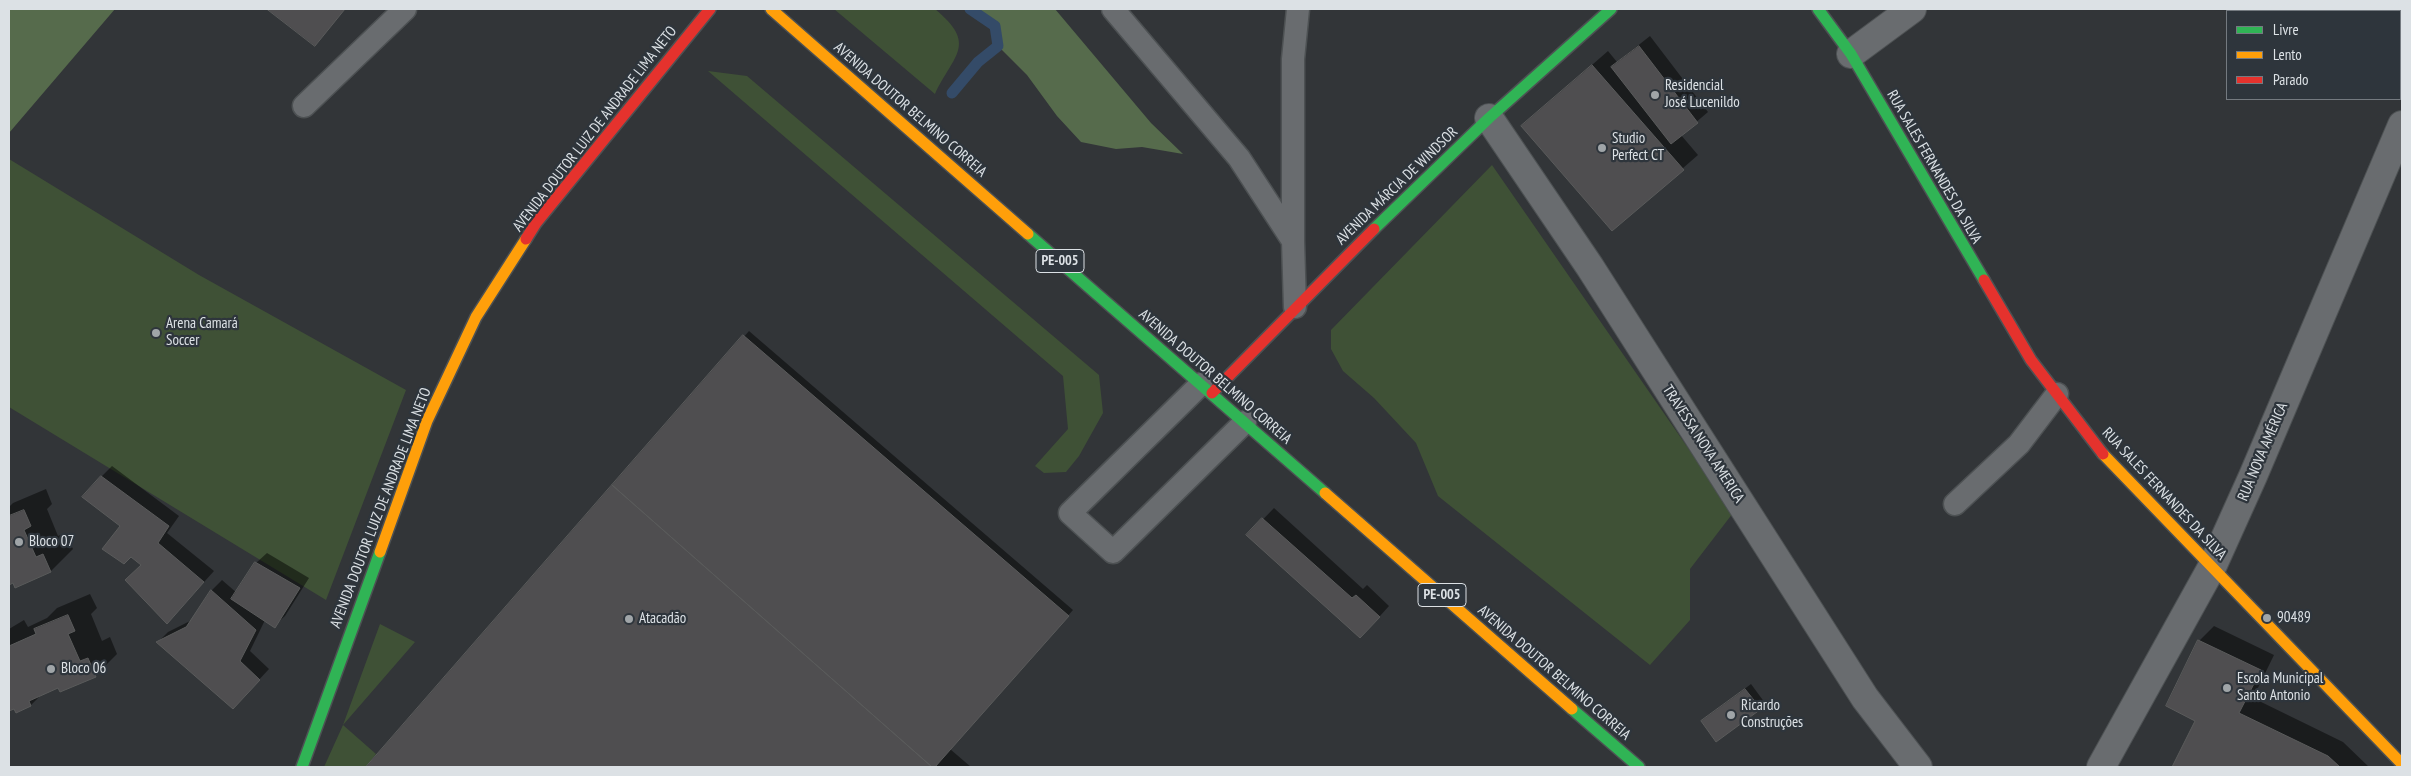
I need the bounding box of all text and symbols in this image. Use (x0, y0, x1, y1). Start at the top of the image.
legend (2226, 10, 2401, 100)
text: Livre (2273, 20, 2299, 39)
street label: AVENIDA DOUTOR LUIZ DE ANDRADE LIMA NETO (509, 23, 681, 235)
street label: AVENIDA DOUTOR BELMINO CORREIA (830, 39, 990, 181)
text: Lento (2273, 45, 2302, 64)
text: Parado (2273, 70, 2308, 89)
place label: Residencial José Lucenildo (1665, 77, 1740, 112)
street label: RUA SALES FERNANDES DA SILVA (1883, 87, 1985, 247)
marker: Residencial José Lucenildo (1649, 89, 1661, 101)
street label: AVENIDA MÁRCIA DE WINDSOR (1332, 123, 1462, 249)
place label: Studio Perfect CT (1612, 130, 1664, 165)
marker: Studio Perfect CT (1596, 142, 1608, 154)
road number: PE-005 (1036, 250, 1084, 272)
street label: AVENIDA DOUTOR BELMINO CORREIA (1135, 306, 1295, 448)
place label: Arena Camará Soccer (166, 315, 238, 350)
marker: Arena Camará Soccer (150, 327, 162, 339)
street label: TRAVESSA NOVA AMERICA (1658, 382, 1748, 506)
street label: AVENIDA DOUTOR LUIZ DE ANDRADE LIMA NETO (327, 385, 435, 631)
street label: RUA NOVA AMÉRICA (2234, 400, 2292, 504)
street label: RUA SALES FERNANDES DA SILVA (2098, 424, 2230, 564)
place label: Bloco 07 (29, 533, 74, 551)
marker: Bloco 07 (13, 536, 25, 548)
road number: PE-005 (1418, 584, 1466, 606)
street label: AVENIDA DOUTOR BELMINO CORREIA (1474, 602, 1634, 744)
place label: 90489 (2277, 609, 2311, 627)
place label: Atacadão (639, 610, 686, 628)
marker: 90489 (2261, 612, 2273, 624)
marker: Atacadão (623, 613, 635, 625)
place label: Bloco 06 (61, 660, 106, 678)
marker: Bloco 06 (45, 663, 57, 675)
place label: Escola Municipal Santo Antonio (2237, 670, 2323, 705)
marker: Escola Municipal Santo Antonio (2221, 682, 2233, 694)
place label: Ricardo Construções (1741, 697, 1803, 732)
marker: Ricardo Construções (1725, 709, 1737, 721)

